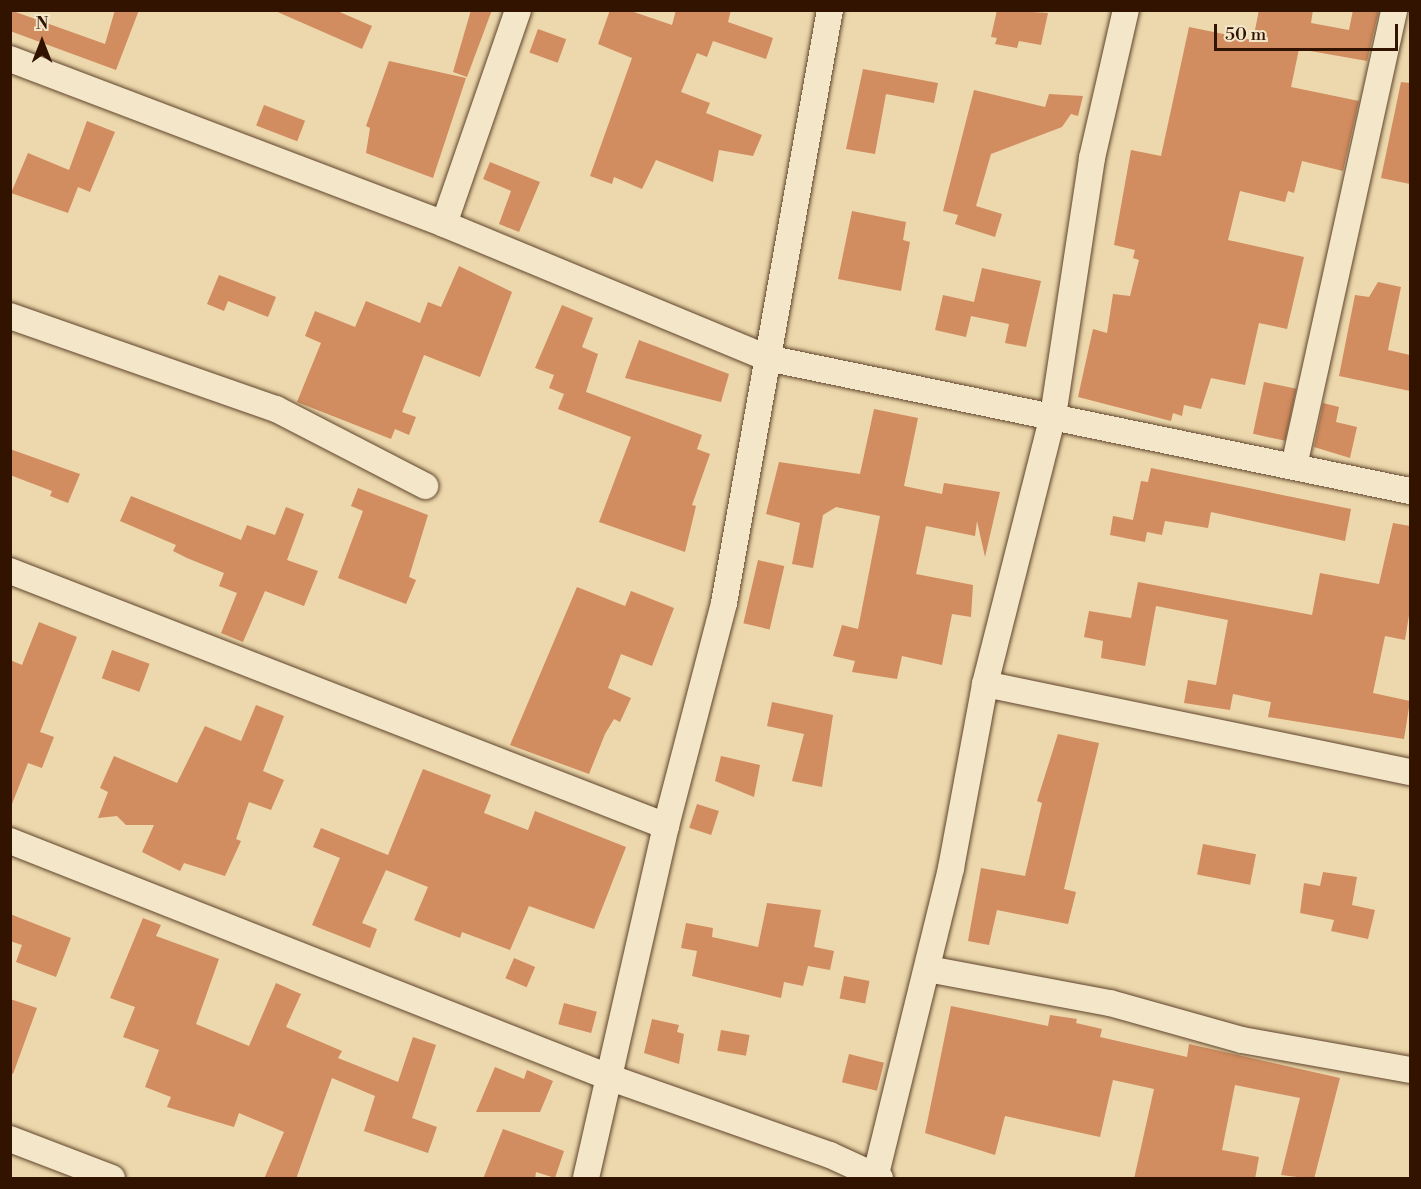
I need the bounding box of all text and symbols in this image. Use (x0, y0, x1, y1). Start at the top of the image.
north arrow (12, 12, 72, 72)
scale bar (1217, 12, 1402, 50)
text: N (36, 14, 48, 34)
text: 50 m (1225, 23, 1266, 46)

